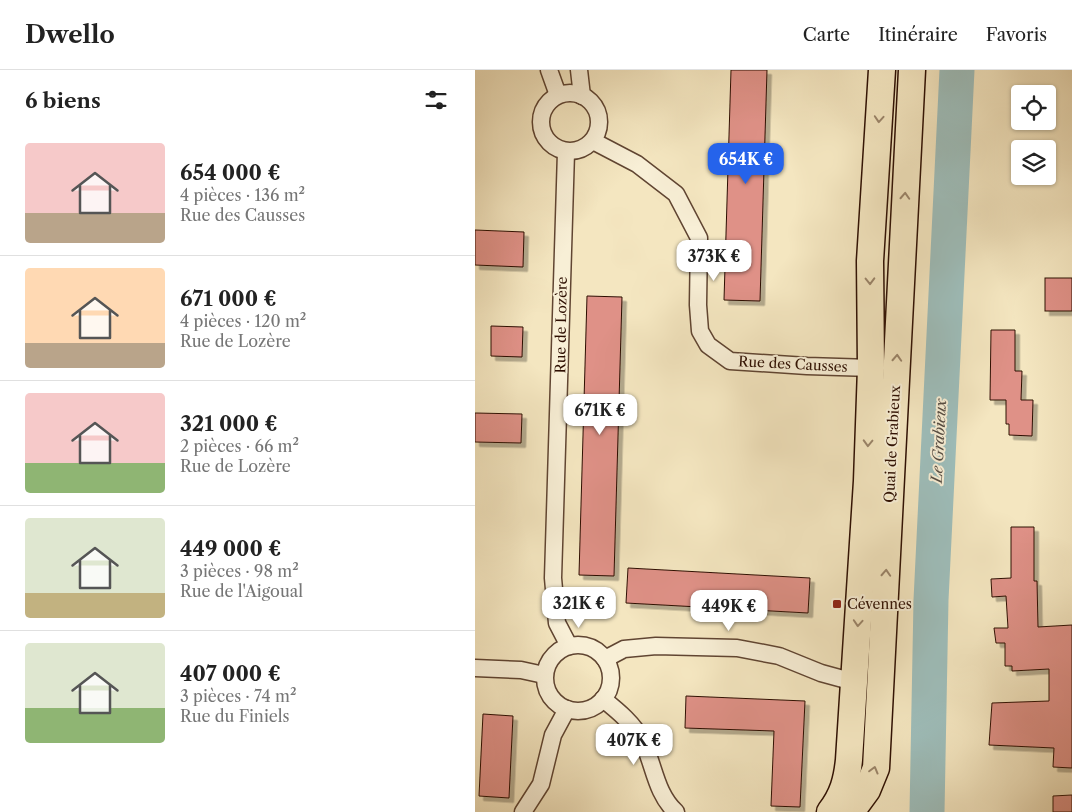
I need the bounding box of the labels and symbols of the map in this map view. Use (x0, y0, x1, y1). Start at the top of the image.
one-way arrow (873, 115, 884, 123)
pin: 654K € (705, 142, 787, 185)
one-way arrow (900, 192, 911, 200)
pin: 373K € (673, 240, 755, 282)
street label: Rue de Lozère (551, 276, 571, 374)
one-way arrow (865, 278, 875, 285)
street label: Rue des Causses (738, 352, 848, 376)
one-way arrow (891, 354, 902, 362)
street label: Quai de Grabieux (880, 384, 904, 503)
pin: 671K € (559, 394, 641, 436)
water label: Le Grabieux (927, 397, 950, 485)
one-way arrow (863, 440, 874, 448)
one-way arrow (880, 569, 891, 577)
pin: 321K € (538, 586, 620, 629)
pin: 449K € (688, 590, 770, 632)
place label: Cévennes (847, 595, 912, 613)
marker: Cévennes (831, 598, 843, 610)
one-way arrow (853, 619, 864, 627)
pin: 407K € (593, 724, 675, 766)
one-way arrow (869, 766, 879, 775)

